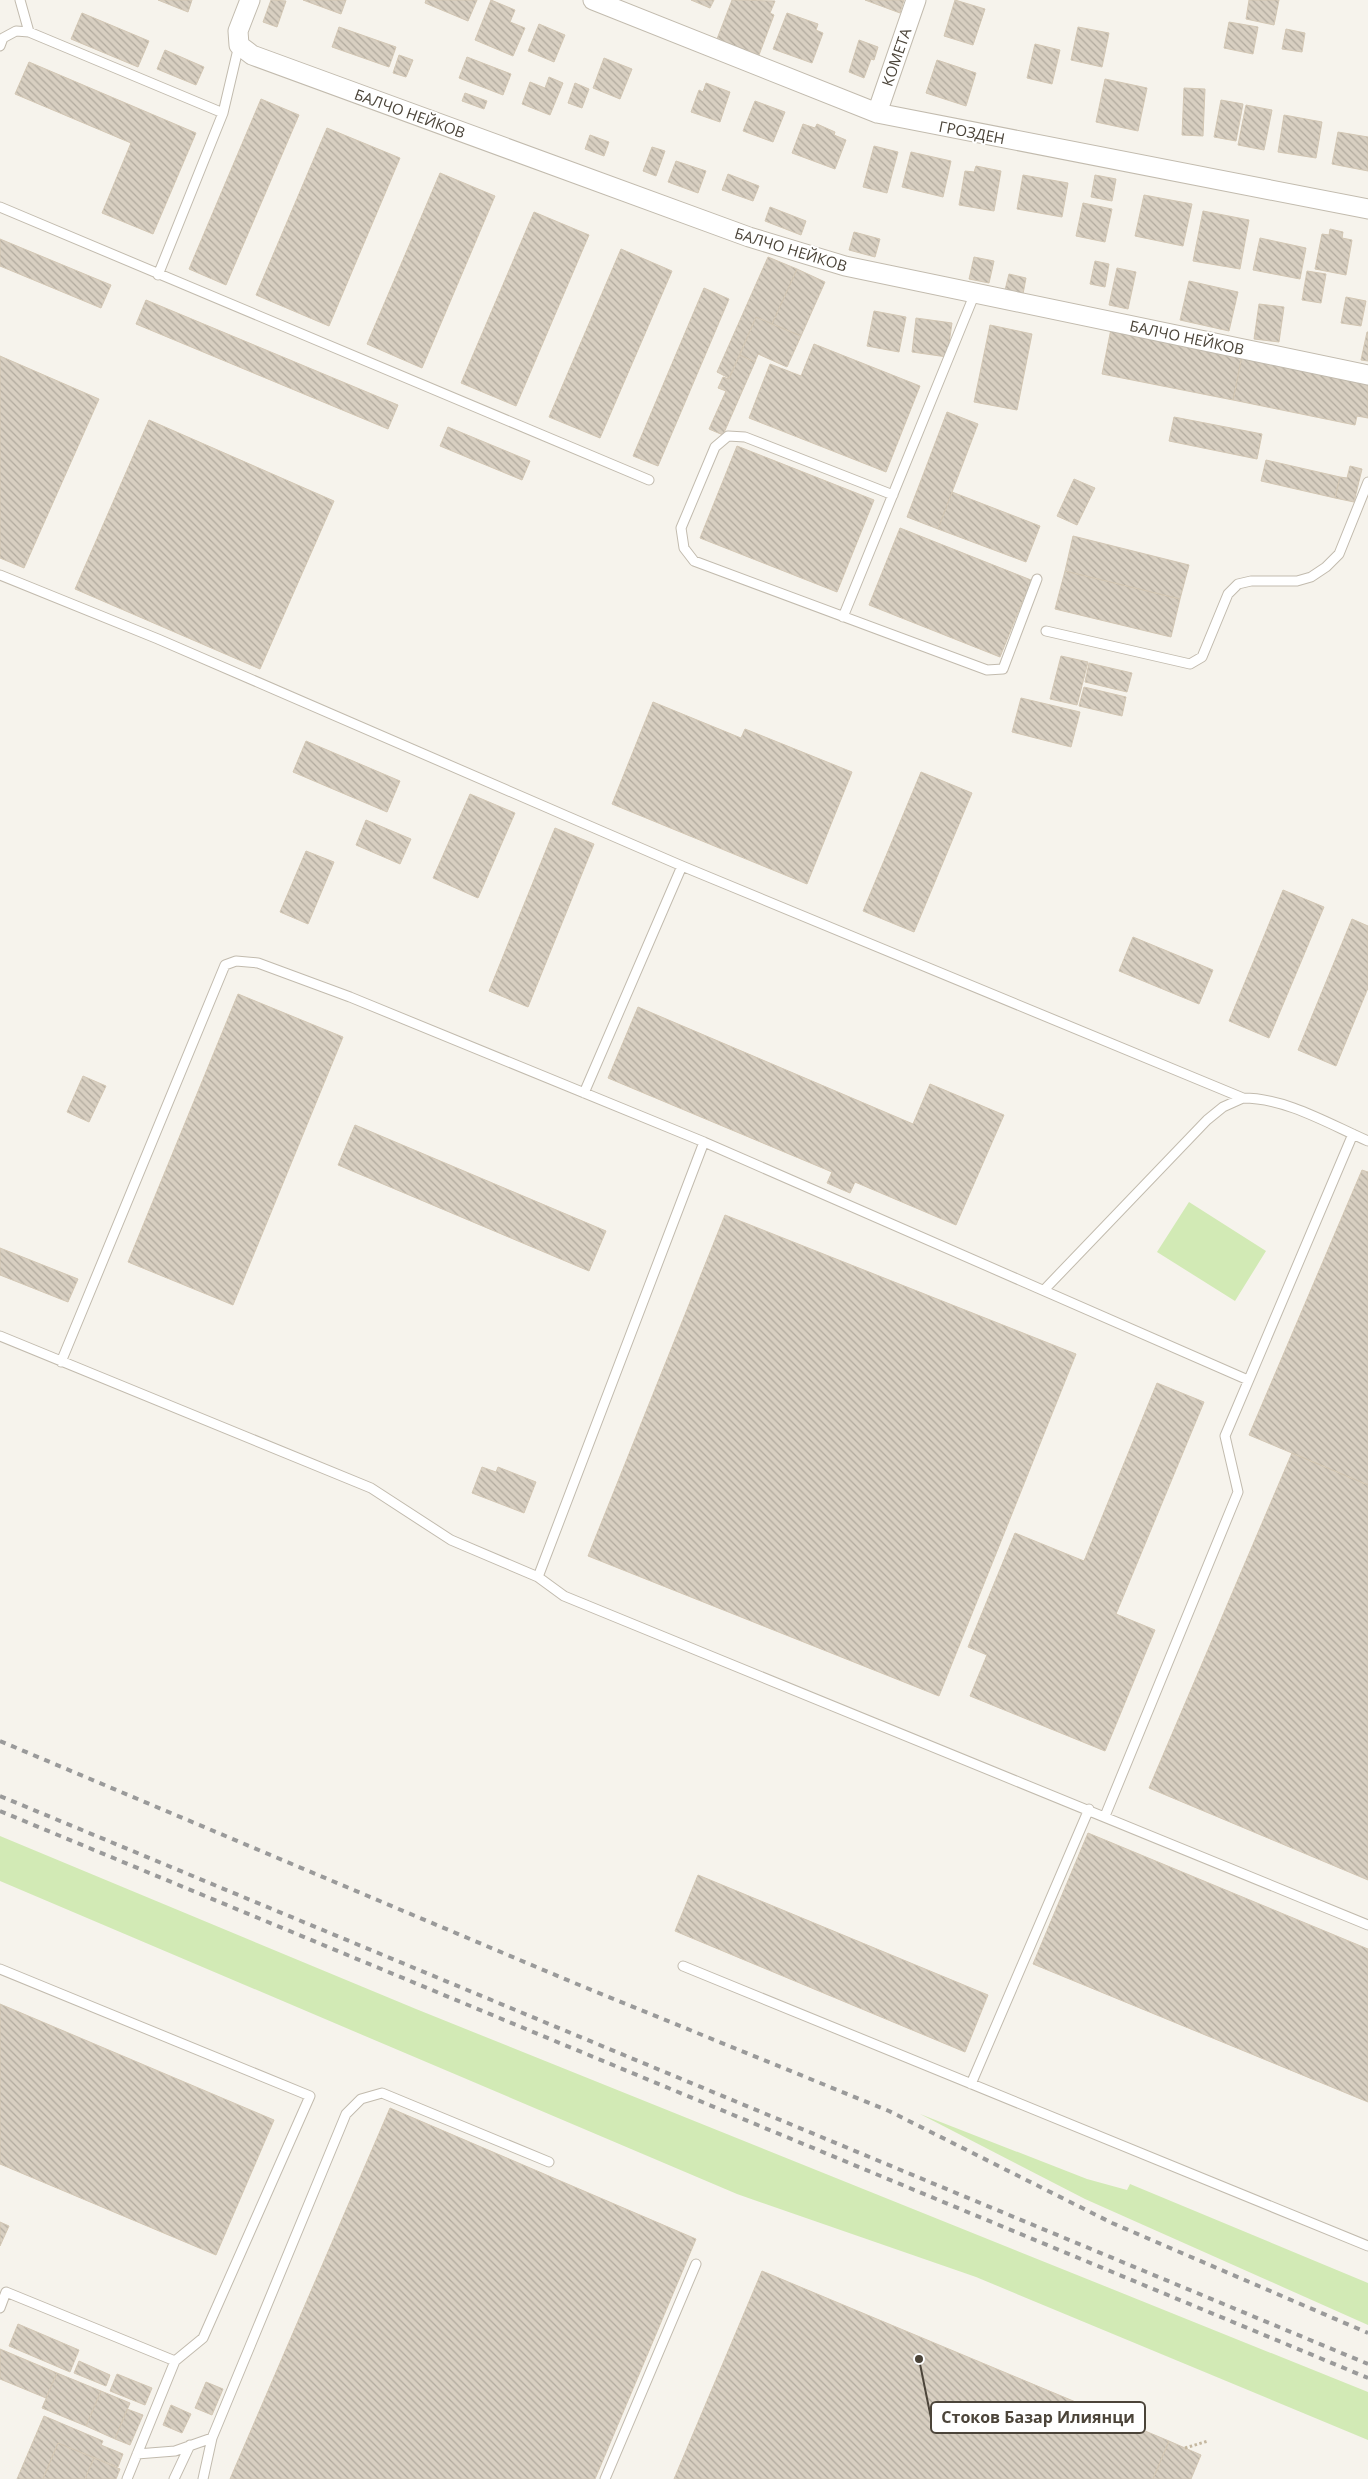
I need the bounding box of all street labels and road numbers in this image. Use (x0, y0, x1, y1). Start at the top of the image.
street label: КОМЕТА (877, 25, 915, 89)
street label: БАЛЧО НЕЙКОВ (352, 84, 468, 142)
street label: ГРОЗДЕН (937, 116, 1007, 148)
street label: БАЛЧО НЕЙКОВ (732, 222, 850, 276)
street label: БАЛЧО НЕЙКОВ (1128, 315, 1246, 359)

